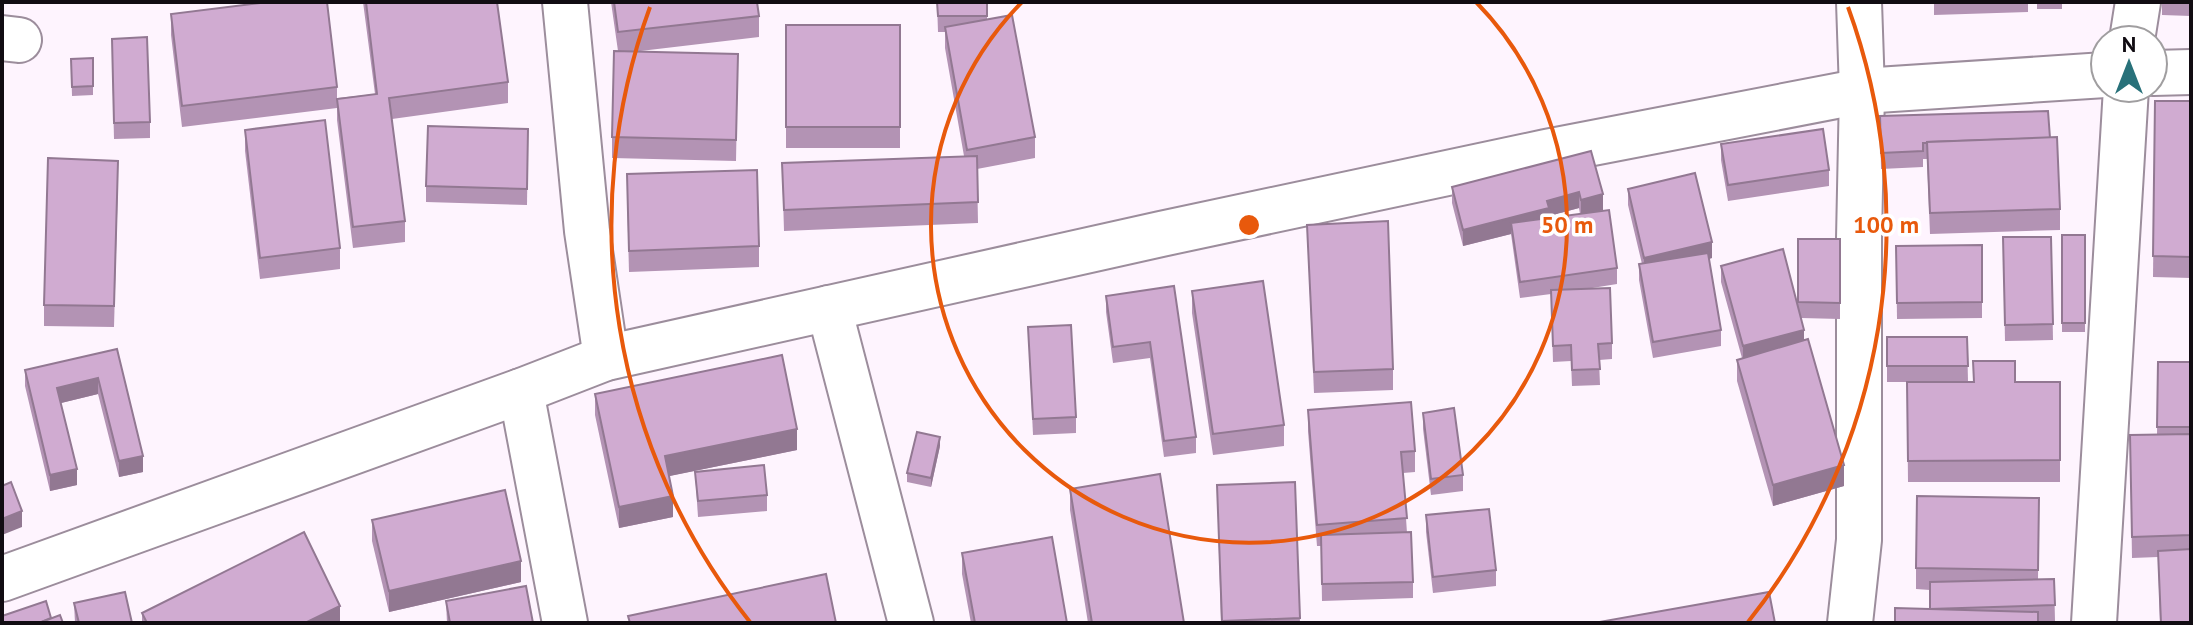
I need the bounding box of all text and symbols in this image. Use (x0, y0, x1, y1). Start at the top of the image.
north arrow (2089, 24, 2169, 104)
text: N (2122, 30, 2136, 58)
text: 50 m (1541, 209, 1593, 240)
text: 100 m (1853, 209, 1919, 240)
centre of rings (1235, 211, 1263, 239)

